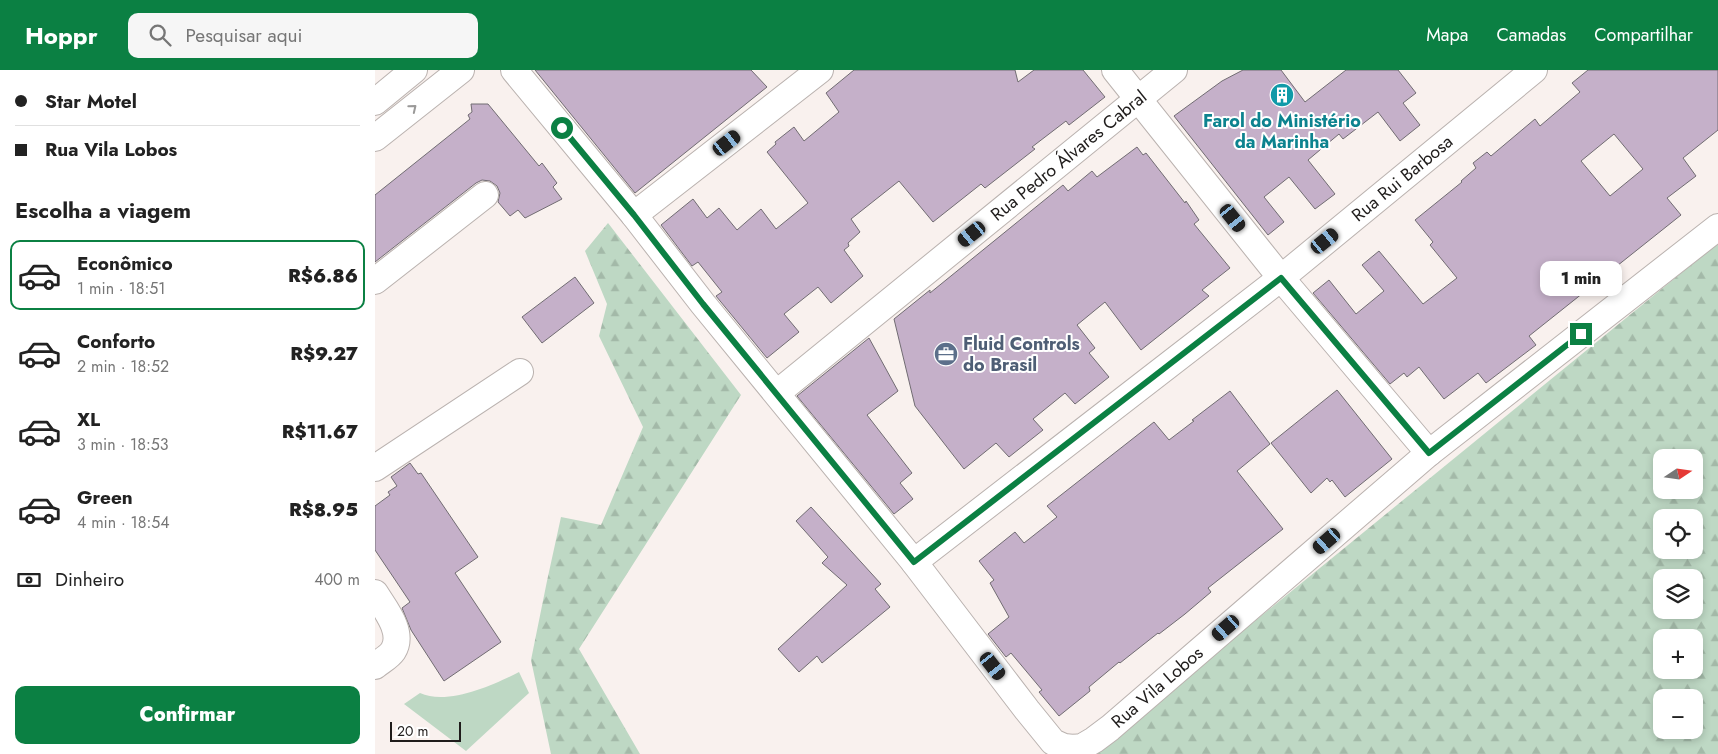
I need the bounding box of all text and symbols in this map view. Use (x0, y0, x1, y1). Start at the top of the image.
search box (128, 13, 478, 58)
text: Hoppr (25, 18, 98, 53)
icon: search (146, 21, 174, 49)
text: Pesquisar aqui (186, 22, 302, 49)
text: Mapa (1426, 22, 1468, 48)
text: Camadas (1496, 22, 1566, 48)
text: Compartilhar (1594, 22, 1693, 48)
building icon: Farol do Ministério da Marinha (1269, 82, 1295, 108)
street label: Rua Pedro Álvares Cabral (985, 84, 1152, 227)
text: Star Motel (45, 88, 137, 115)
one-way arrow (407, 105, 416, 113)
place label: Farol do Ministério da Marinha (1203, 108, 1361, 155)
route start (551, 117, 573, 139)
car (710, 128, 743, 158)
street label: Rua Rui Barbosa (1346, 129, 1458, 228)
text: Rua Vila Lobos (45, 136, 177, 163)
text: Escolha a viagem (15, 194, 191, 226)
car (1217, 202, 1248, 234)
car (955, 219, 988, 249)
car (1308, 226, 1341, 256)
text: Econômico (77, 250, 173, 277)
icon: car (17, 253, 62, 298)
text: R$6.86 (288, 262, 358, 289)
callout: 1 min (1540, 262, 1622, 296)
text: 1 min (1561, 267, 1601, 290)
text: 1 min · 18:51 (77, 277, 165, 300)
route end (1570, 323, 1592, 345)
text: Conforto (77, 328, 155, 355)
icon: car (17, 331, 62, 376)
place label: Fluid Controls do Brasil (963, 331, 1080, 378)
text: R$9.27 (290, 340, 358, 367)
office icon: Fluid Controls do Brasil (933, 341, 959, 367)
text: 2 min · 18:52 (77, 355, 169, 378)
text: XL (77, 406, 100, 433)
icon: car (17, 409, 62, 454)
text: R$11.67 (282, 418, 358, 445)
text: 3 min · 18:53 (77, 433, 168, 456)
north arrow (1653, 449, 1703, 499)
map controls (1653, 449, 1703, 739)
text: Green (77, 484, 133, 511)
icon: car (17, 487, 62, 532)
text: R$8.95 (289, 496, 358, 523)
button: locate (1653, 509, 1703, 559)
text: 4 min · 18:54 (77, 511, 170, 534)
car (1310, 525, 1343, 557)
icon: cash (15, 566, 43, 594)
text: Dinheiro (55, 566, 124, 593)
text: 400 m (314, 568, 360, 591)
button: layers (1653, 569, 1703, 619)
car (1209, 612, 1242, 644)
button: + (1653, 629, 1703, 679)
street label: Rua Vila Lobos (1106, 640, 1209, 734)
car (977, 650, 1008, 682)
button: Confirmar (15, 686, 360, 744)
button: − (1653, 689, 1703, 739)
scale bar (390, 719, 461, 742)
text: 20 m (397, 721, 429, 741)

